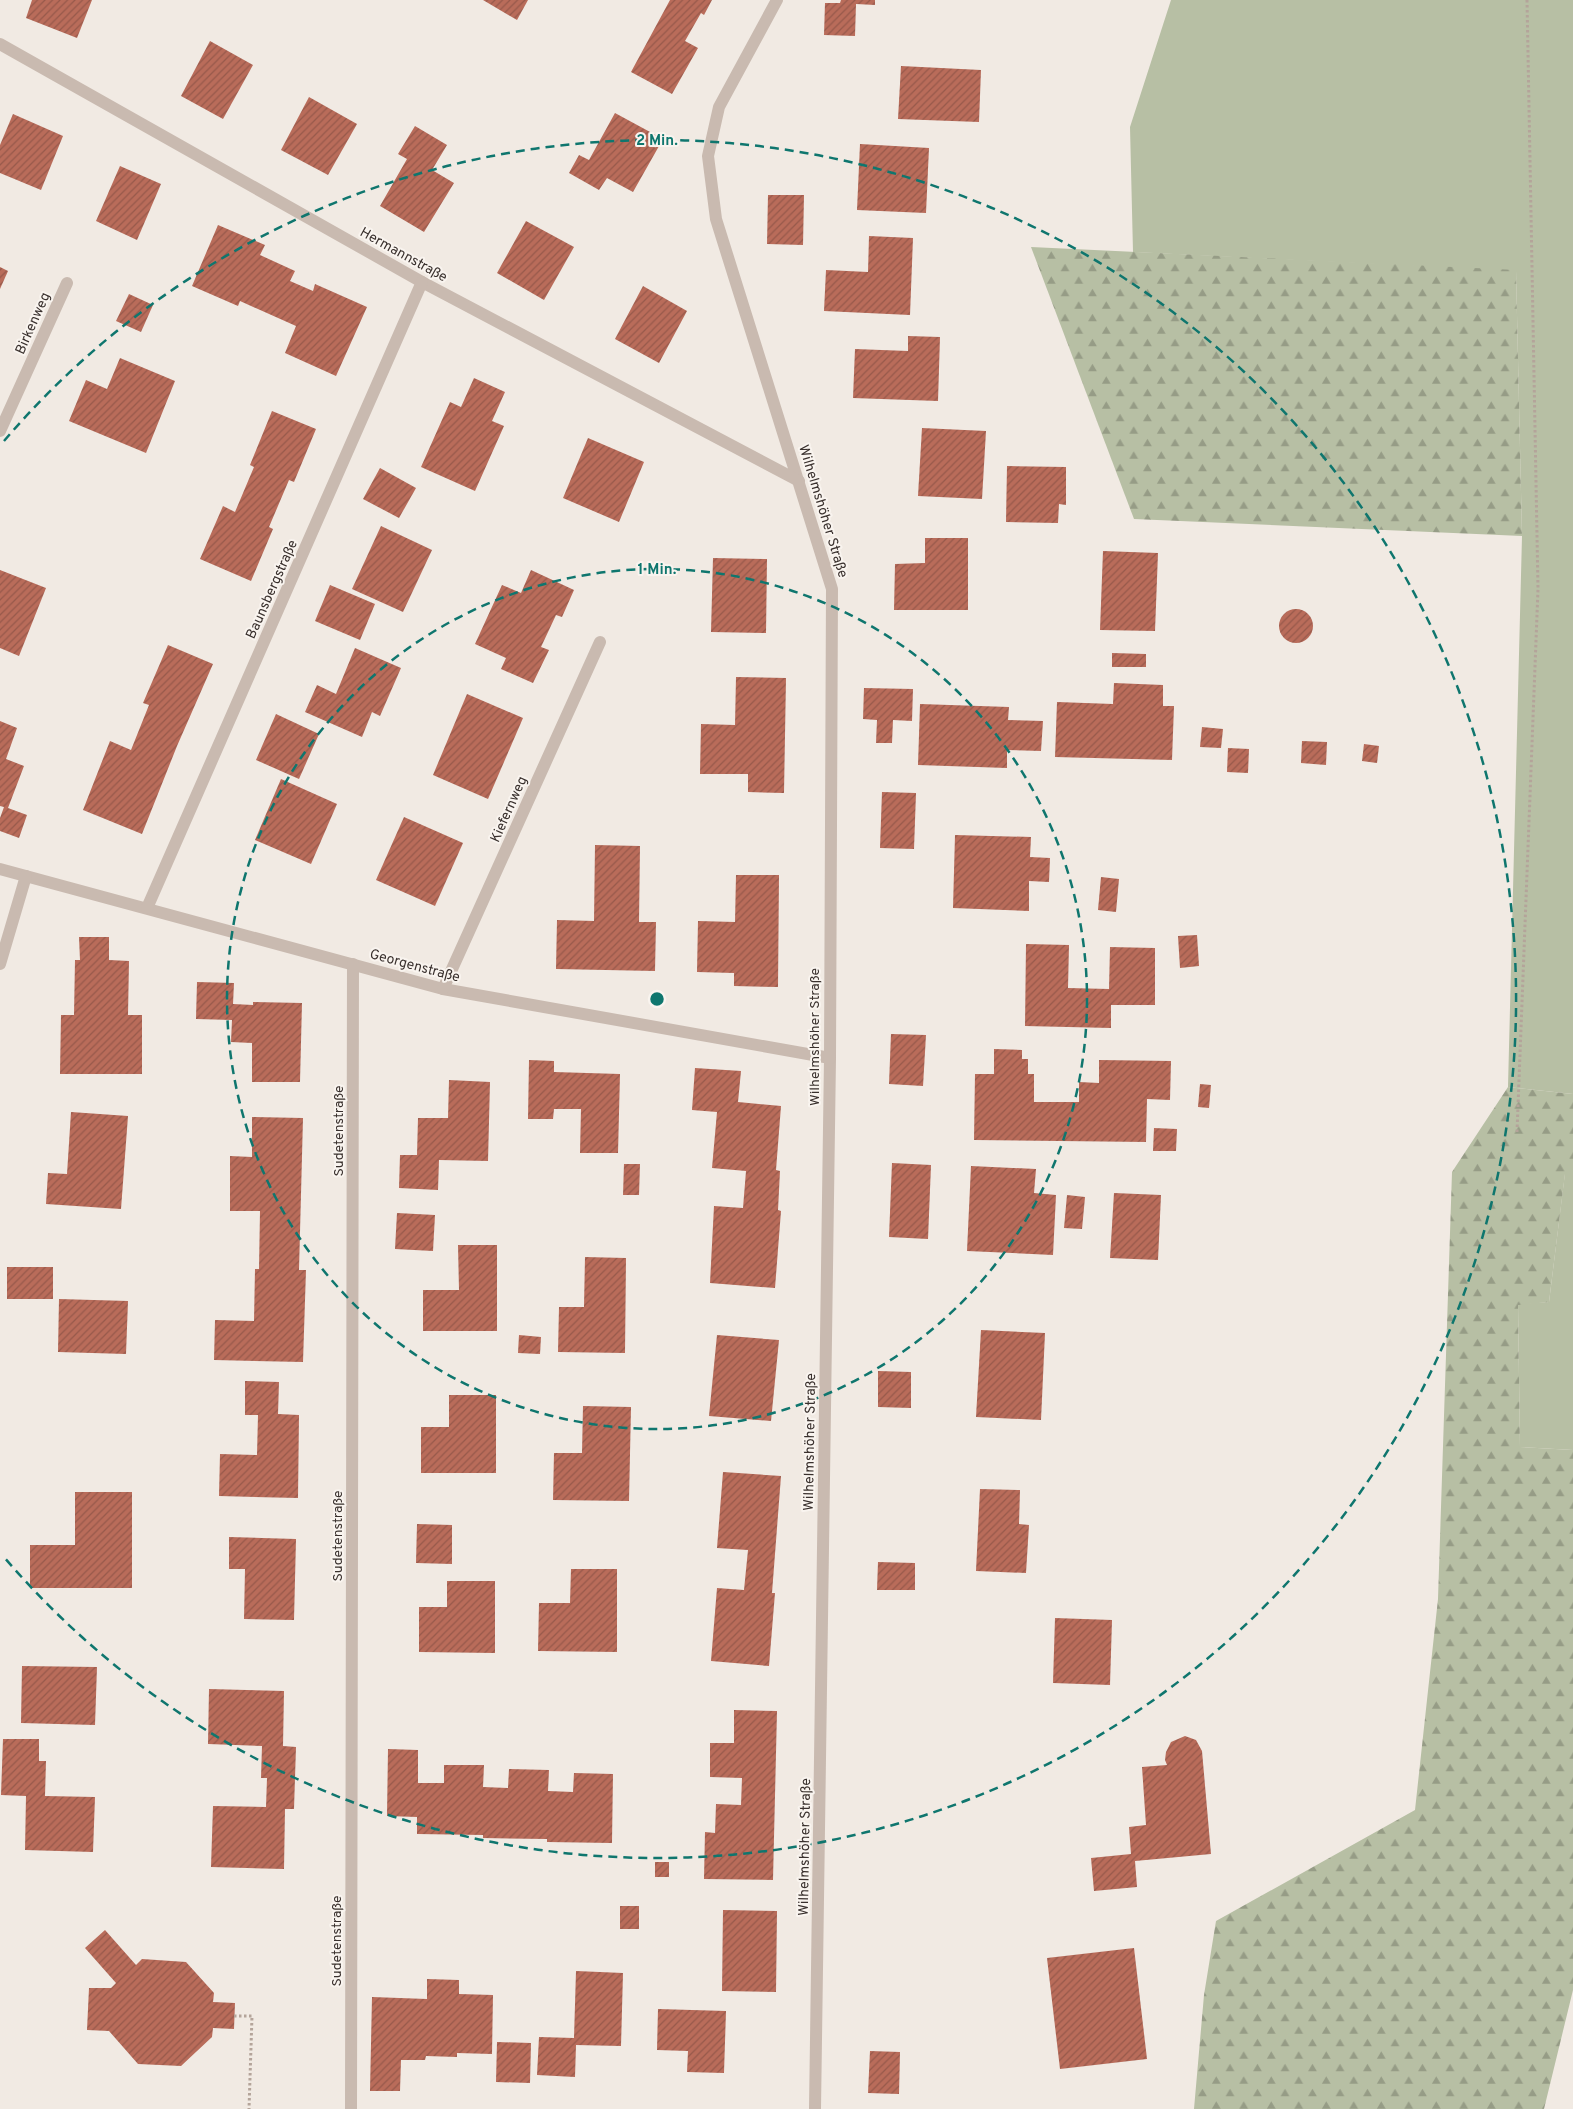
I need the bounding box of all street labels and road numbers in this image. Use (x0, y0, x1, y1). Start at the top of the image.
street label: Hermannstraße (357, 224, 450, 286)
street label: Birkenweg (12, 290, 55, 357)
street label: Wilhelmshöher Straße (794, 443, 851, 580)
street label: Baunsbergstraße (243, 537, 302, 642)
street label: Kiefernweg (487, 774, 532, 845)
street label: Georgenstraße (368, 946, 462, 987)
street label: Wilhelmshöher Straße (807, 968, 824, 1106)
street label: Sudetenstraße (331, 1085, 348, 1177)
street label: Wilhelmshöher Straße (801, 1373, 820, 1511)
street label: Sudetenstraße (330, 1490, 347, 1582)
street label: Wilhelmshöher Straße (796, 1778, 815, 1916)
street label: Sudetenstraße (329, 1895, 346, 1987)

